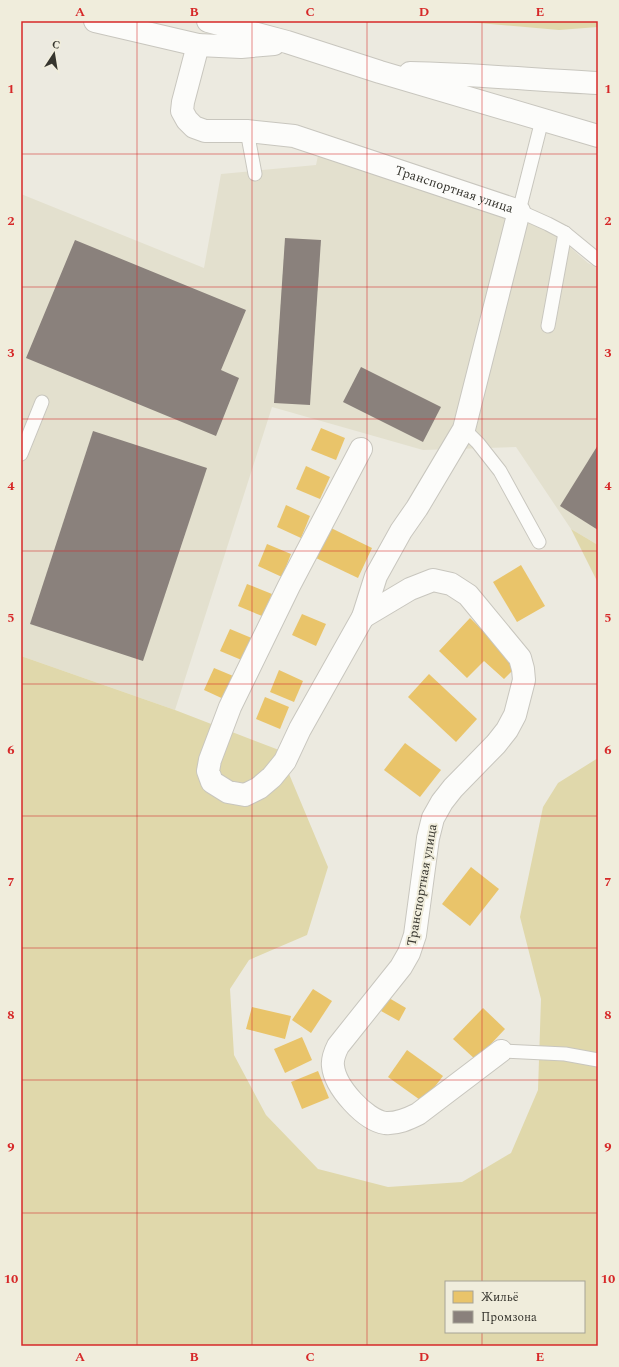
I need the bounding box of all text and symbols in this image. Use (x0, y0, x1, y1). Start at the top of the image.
text: A (75, 2, 85, 22)
text: B (189, 2, 199, 22)
text: C (305, 2, 315, 22)
text: D (419, 2, 429, 22)
text: E (536, 2, 545, 22)
north arrow (34, 34, 74, 74)
text: С (50, 36, 62, 54)
text: 1 (7, 79, 15, 99)
text: 1 (604, 79, 612, 99)
street label: Транспортная улица (392, 160, 517, 219)
text: 2 (7, 211, 15, 231)
text: 2 (604, 211, 612, 231)
text: 3 (7, 343, 15, 363)
text: 3 (604, 343, 612, 363)
text: 4 (7, 476, 15, 496)
text: 4 (604, 476, 612, 496)
text: 5 (7, 608, 15, 628)
text: 5 (604, 608, 612, 628)
text: 6 (7, 740, 15, 760)
text: 6 (604, 740, 612, 760)
street label: Транспортная улица (401, 822, 443, 948)
text: 7 (7, 872, 15, 892)
text: 7 (604, 872, 612, 892)
text: 8 (7, 1005, 15, 1025)
text: 8 (604, 1005, 612, 1025)
text: 9 (7, 1137, 15, 1157)
text: 9 (604, 1137, 612, 1157)
text: 10 (4, 1269, 18, 1289)
text: 10 (601, 1269, 615, 1289)
legend (445, 1281, 585, 1333)
text: Жильё (481, 1288, 519, 1307)
text: Промзона (481, 1308, 537, 1327)
text: A (75, 1347, 85, 1367)
text: B (189, 1347, 199, 1367)
text: C (305, 1347, 315, 1367)
text: D (419, 1347, 429, 1367)
text: E (536, 1347, 545, 1367)

